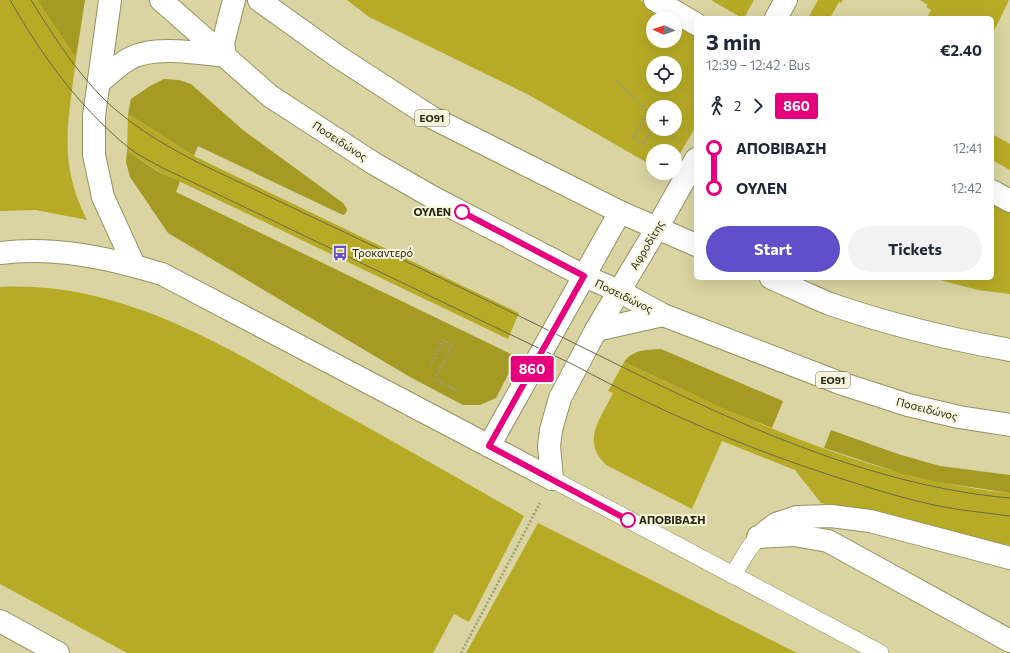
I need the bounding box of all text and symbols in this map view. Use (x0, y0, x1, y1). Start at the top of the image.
north arrow (646, 12, 682, 48)
map controls (646, 12, 682, 180)
text: 3 min (706, 28, 761, 55)
text: €2.40 (940, 41, 982, 59)
button: locate (646, 56, 682, 92)
text: 12:39 – 12:42 · Bus (706, 57, 810, 73)
icon: walk (706, 95, 728, 117)
icon: forward (747, 95, 769, 117)
text: 860 (783, 97, 810, 114)
text: 2 (734, 98, 741, 114)
button: + (646, 100, 682, 136)
road number: ΕΟ91 (415, 110, 449, 126)
street label: Ποσειδώνος (310, 118, 370, 163)
text: ΑΠΟΒΙΒΑΣΗ (736, 139, 827, 157)
text: 12:41 (953, 140, 982, 156)
button: − (646, 144, 682, 180)
text: ΟΥΛΕΝ (736, 179, 787, 197)
text: 12:42 (951, 180, 982, 196)
marker: ΟΥΛΕΝ (454, 204, 470, 220)
place label: ΟΥΛΕΝ (413, 205, 451, 218)
street label: Αφροδίτης (627, 218, 666, 272)
button: Start (706, 226, 840, 272)
button: Tickets (848, 226, 982, 272)
bus stop icon: Τροκαντερό (331, 244, 349, 262)
place label: Τροκαντερό (352, 246, 414, 259)
street label: Ποσειδώνος (593, 276, 655, 315)
line badge: 860 (509, 356, 555, 382)
text: 860 (519, 360, 545, 377)
road number: ΕΟ91 (816, 372, 850, 388)
street label: Ποσειδώνος (895, 395, 959, 422)
marker: ΑΠΟΒΙΒΑΣΗ (620, 512, 636, 528)
place label: ΑΠΟΒΙΒΑΣΗ (639, 513, 705, 526)

